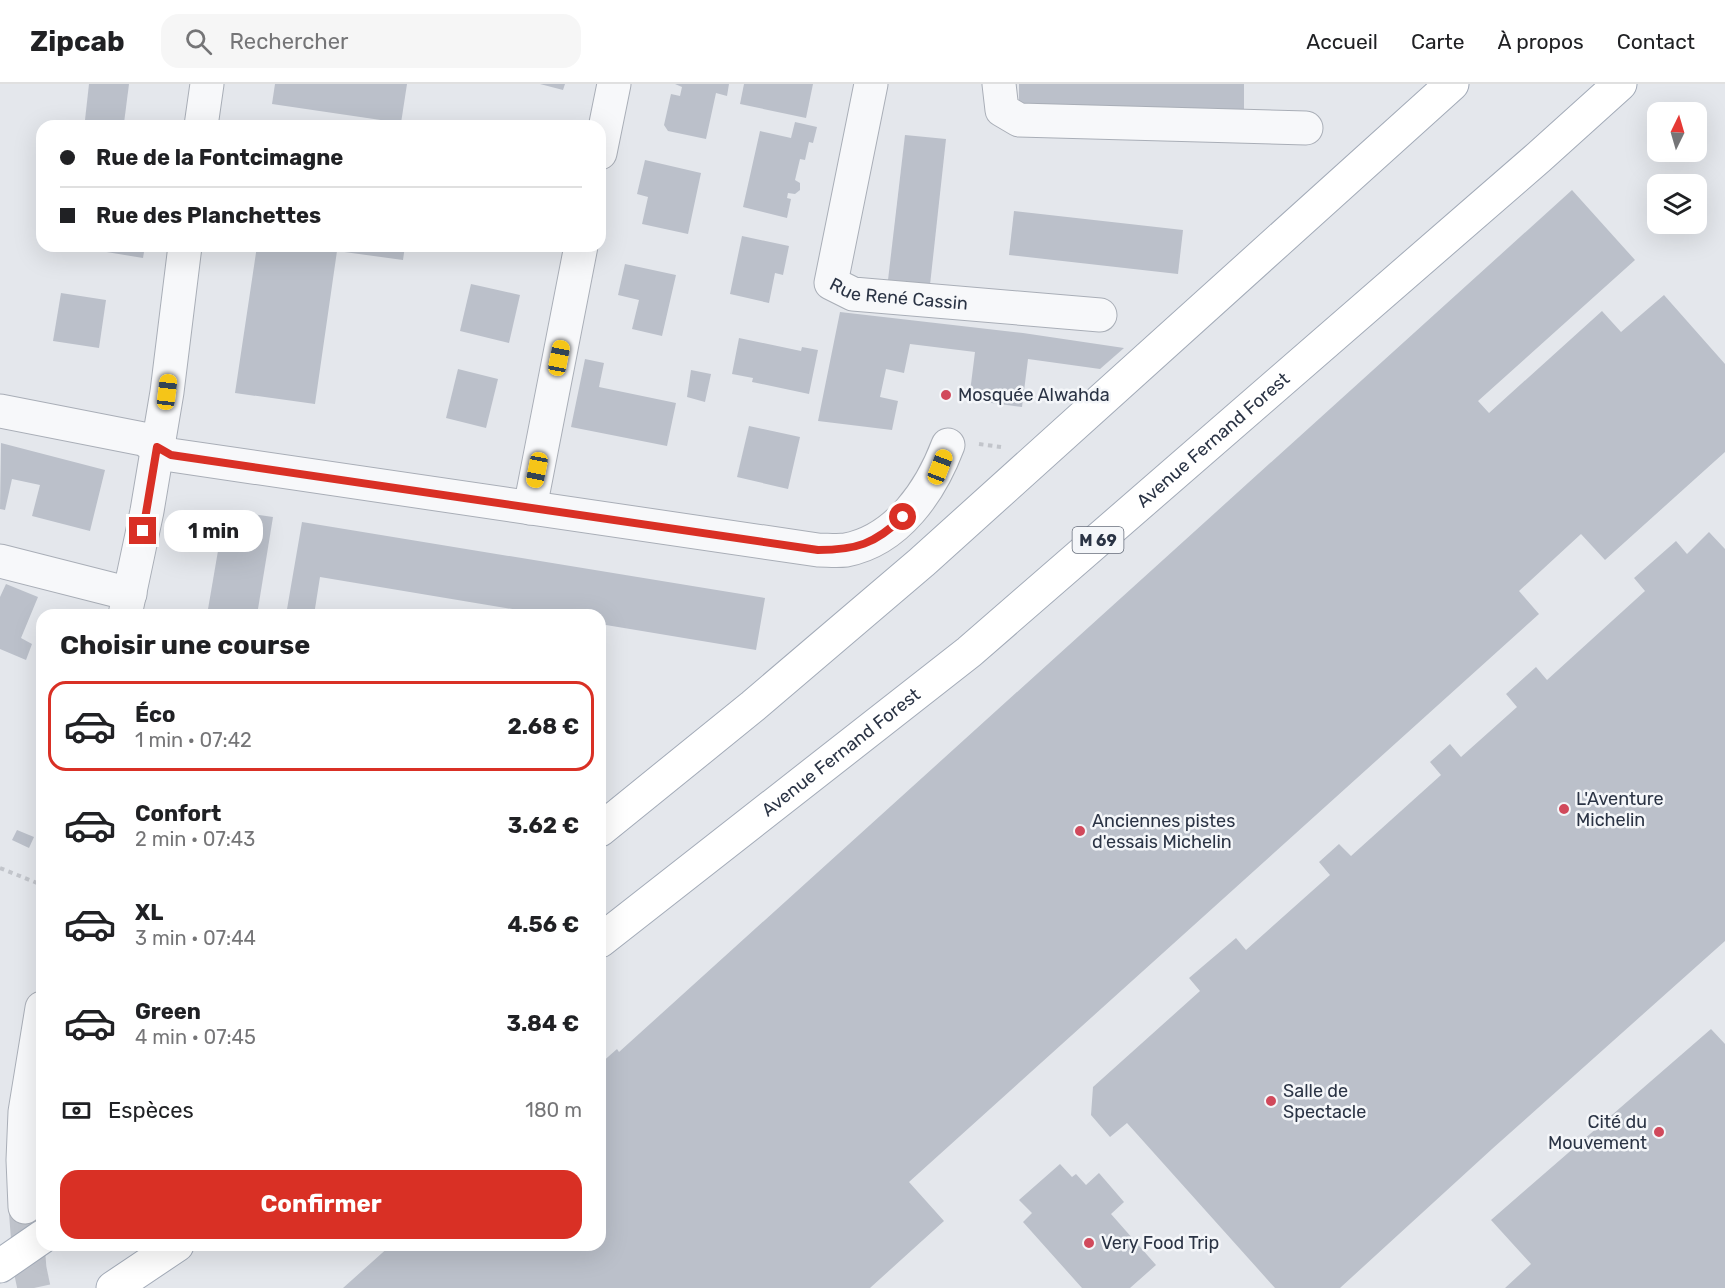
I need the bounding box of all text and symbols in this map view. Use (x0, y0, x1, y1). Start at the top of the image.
search box (161, 14, 581, 68)
text: Zipcab (30, 25, 125, 58)
icon: search (182, 25, 215, 58)
text: Rechercher (230, 28, 348, 55)
text: Accueil (1306, 29, 1378, 54)
text: Carte (1411, 29, 1464, 54)
text: À propos (1497, 29, 1584, 54)
text: Contact (1617, 29, 1695, 54)
north arrow (1647, 102, 1707, 162)
map controls (1647, 102, 1707, 234)
text: Rue de la Fontcimagne (96, 144, 343, 171)
button: layers (1647, 174, 1707, 234)
text: Rue des Planchettes (96, 202, 321, 229)
street label: Rue René Cassin (826, 273, 969, 315)
car (547, 339, 571, 377)
street label: Avenue Fernand Forest (1132, 368, 1294, 512)
car (156, 373, 178, 411)
place label: Mosquée Alwahda (958, 384, 1110, 406)
marker: Mosquée Alwahda (939, 388, 953, 402)
car (925, 447, 955, 487)
car (525, 451, 549, 489)
route start (889, 503, 916, 530)
callout: 1 min (164, 510, 263, 552)
route end (129, 517, 156, 544)
text: 1 min (188, 519, 239, 543)
road number: M 69 (1072, 527, 1124, 553)
text: Choisir une course (60, 629, 310, 661)
street label: Avenue Fernand Forest (757, 683, 925, 821)
icon: car (63, 699, 117, 753)
text: Éco (135, 701, 175, 728)
text: 2.68 € (507, 713, 579, 740)
text: 1 min · 07:42 (135, 728, 252, 752)
place label: L'Aventure Michelin (1576, 788, 1664, 831)
icon: car (63, 798, 117, 852)
text: Confort (135, 800, 221, 827)
marker: L'Aventure Michelin (1557, 802, 1571, 816)
place label: Anciennes pistes d'essais Michelin (1092, 810, 1235, 853)
text: 3.62 € (508, 812, 579, 839)
marker: Anciennes pistes d'essais Michelin (1073, 824, 1087, 838)
text: 2 min · 07:43 (135, 827, 255, 851)
icon: car (63, 897, 117, 951)
text: XL (135, 899, 163, 926)
text: 4.56 € (507, 911, 579, 938)
text: 3 min · 07:44 (135, 926, 256, 950)
icon: car (63, 996, 117, 1050)
text: Green (135, 998, 201, 1025)
text: 3.84 € (506, 1010, 579, 1037)
text: 4 min · 07:45 (135, 1025, 256, 1049)
place label: Salle de Spectacle (1283, 1080, 1366, 1123)
icon: cash (60, 1094, 93, 1127)
marker: Salle de Spectacle (1264, 1094, 1278, 1108)
text: Espèces (108, 1097, 194, 1124)
text: 180 m (525, 1098, 582, 1122)
place label: Cité du Mouvement (1548, 1111, 1647, 1154)
marker: Cité du Mouvement (1652, 1125, 1666, 1139)
button: Confirmer (60, 1170, 582, 1239)
place label: Very Food Trip (1101, 1232, 1219, 1254)
marker: Very Food Trip (1082, 1236, 1096, 1250)

